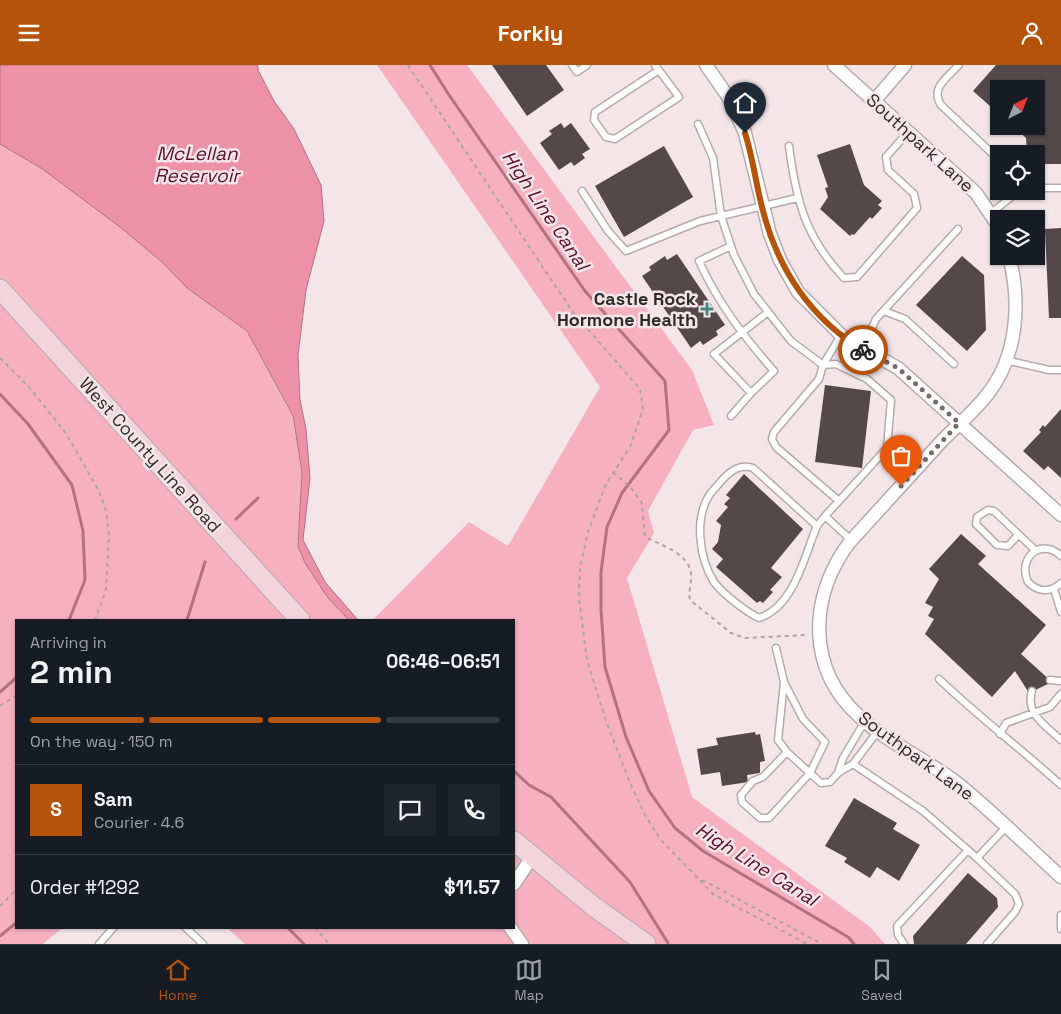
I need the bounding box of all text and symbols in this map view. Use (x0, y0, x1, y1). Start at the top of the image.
icon: menu (15, 19, 43, 47)
text: Forkly (498, 19, 563, 47)
icon: person (1018, 19, 1046, 47)
north arrow (990, 80, 1045, 135)
map controls (990, 80, 1045, 265)
pin (724, 82, 766, 133)
street label: Southpark Lane (862, 88, 979, 197)
icon: home (731, 89, 759, 117)
water label: McLellan Reservoir (154, 141, 241, 188)
button: locate (990, 145, 1045, 200)
water label: High Line Canal (496, 146, 596, 277)
button: layers (990, 210, 1045, 265)
place label: Castle Rock Hormone Health (557, 287, 696, 331)
marker: Castle Rock Hormone Health (700, 302, 714, 316)
courier (838, 325, 888, 375)
icon: bike (849, 336, 877, 364)
street label: West County Line Road (74, 372, 226, 537)
pin (880, 435, 922, 486)
icon: bag (887, 442, 915, 470)
text: Arriving in (30, 632, 107, 653)
text: 06:46–06:51 (386, 649, 500, 674)
text: 2 min (30, 652, 113, 692)
street label: Southpark Lane (854, 706, 979, 805)
text: On the way · 150 m (30, 731, 172, 752)
button: chat (384, 784, 436, 836)
button: phone (448, 784, 500, 836)
text: Sam (94, 787, 133, 812)
text: S (50, 797, 62, 822)
text: Courier · 4.6 (94, 812, 184, 833)
water label: High Line Canal (691, 817, 824, 913)
text: Order #1292 (30, 875, 139, 900)
text: $11.57 (444, 875, 500, 900)
tab: Home (159, 956, 197, 1004)
tab: Map (515, 956, 544, 1004)
tab: Saved (861, 956, 902, 1004)

